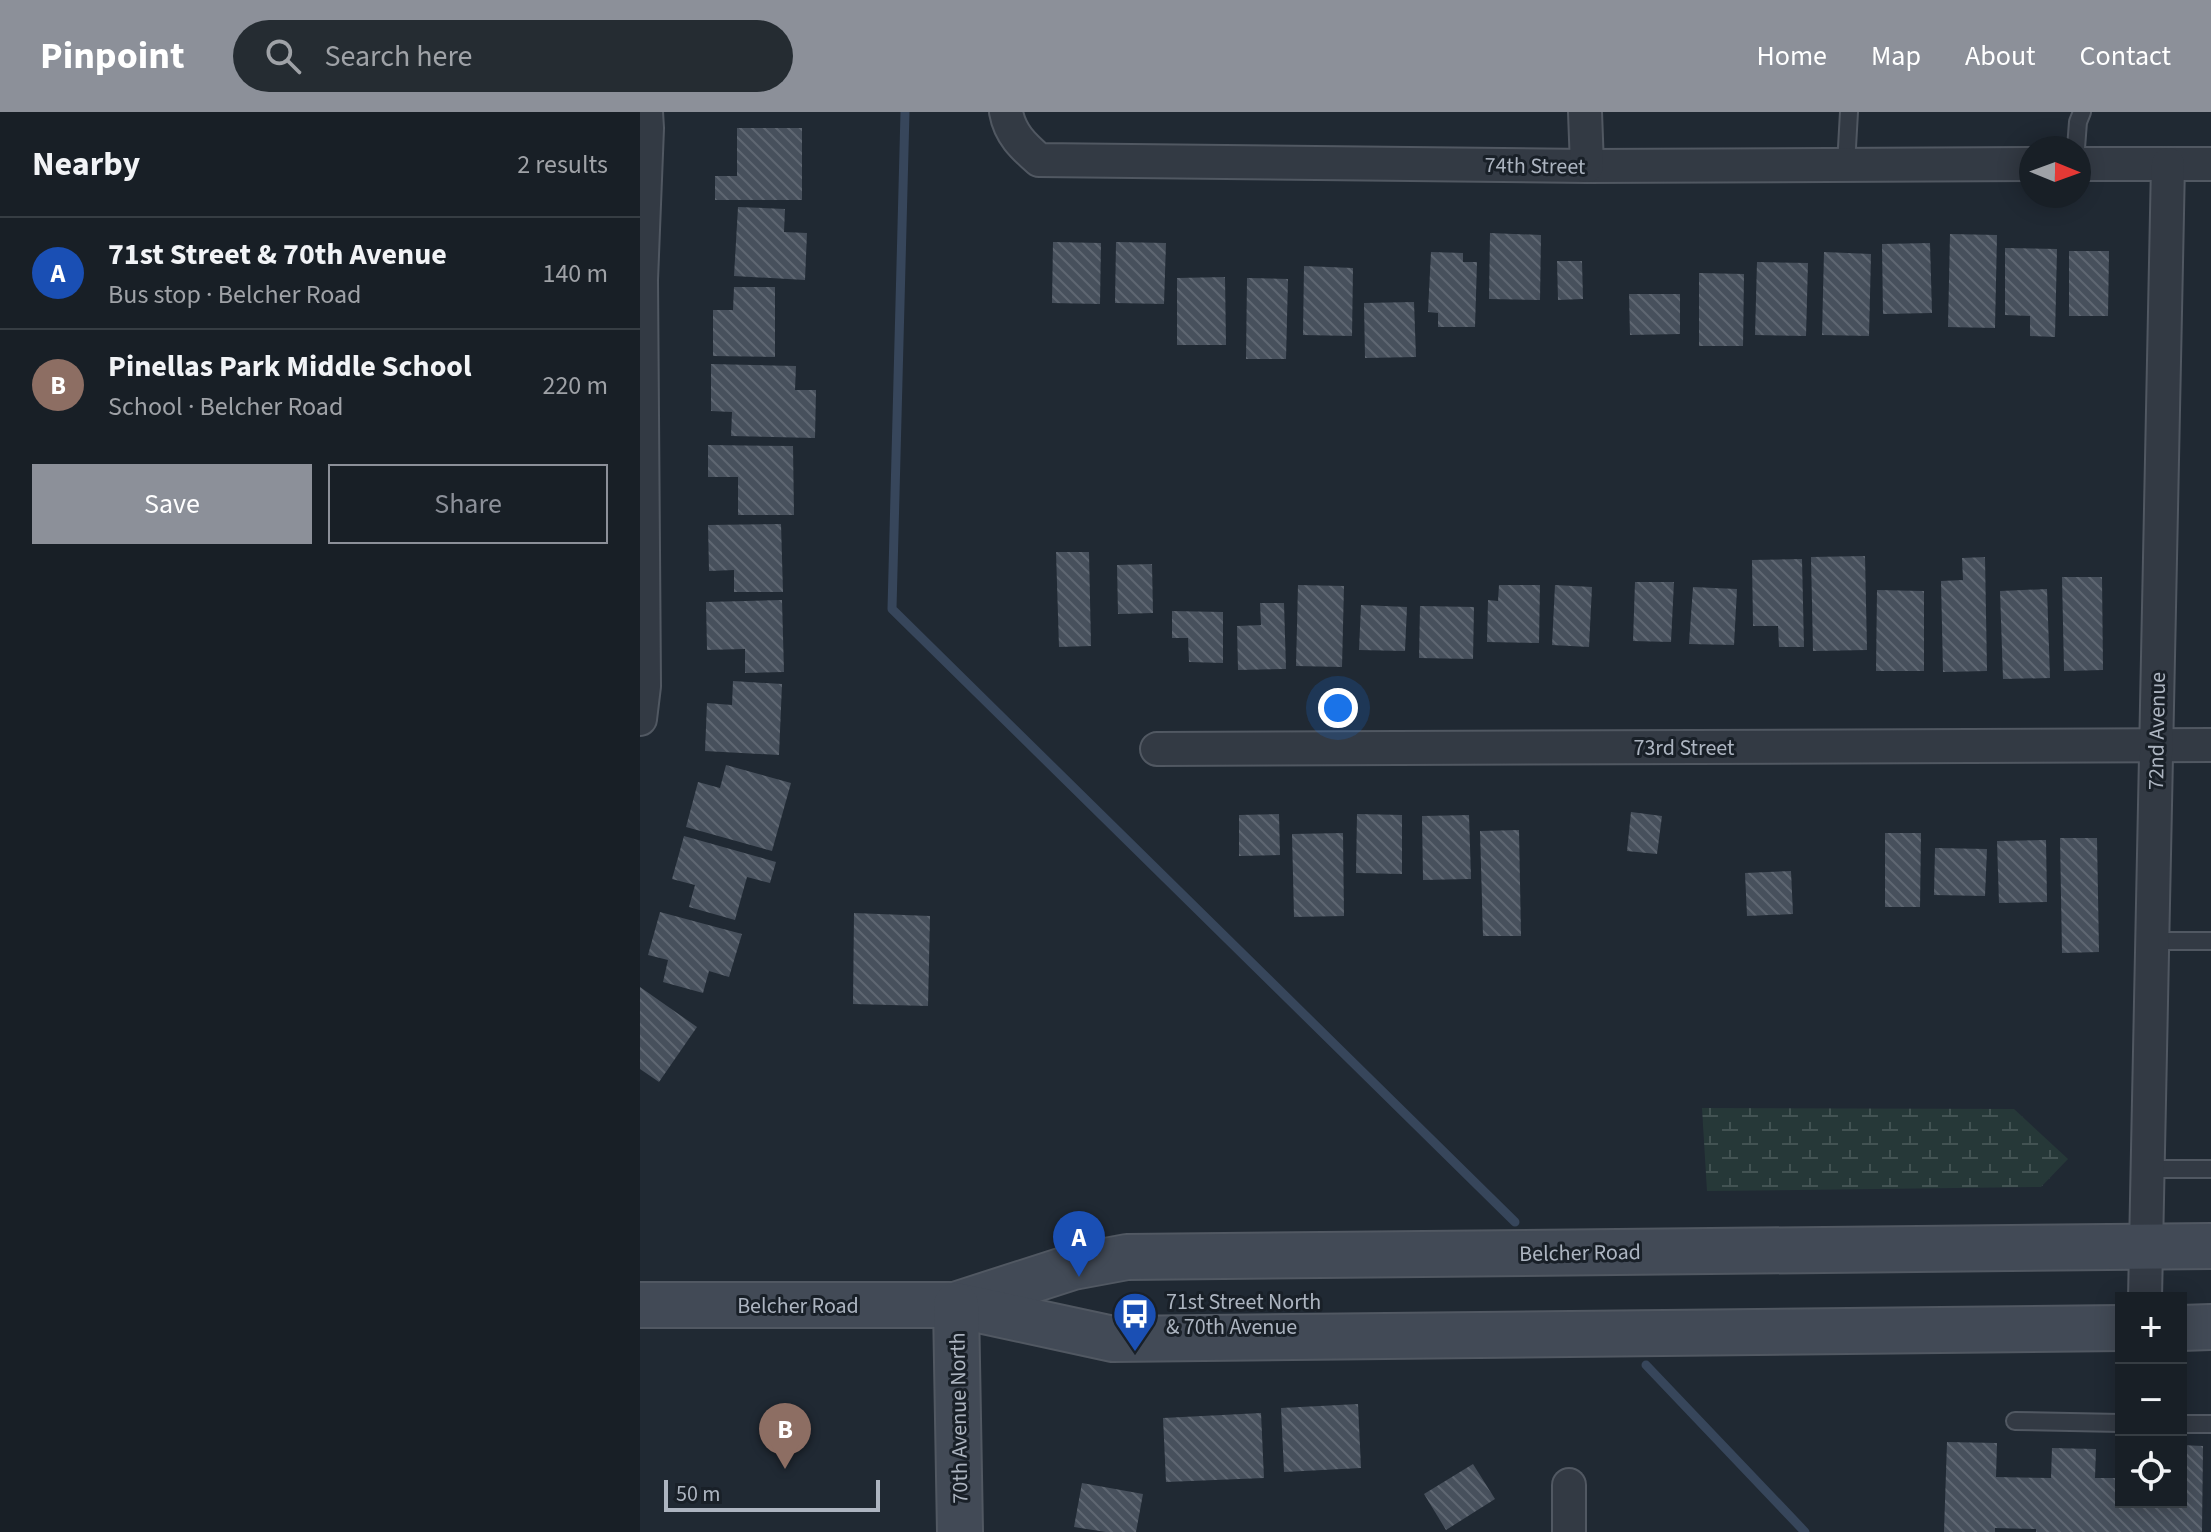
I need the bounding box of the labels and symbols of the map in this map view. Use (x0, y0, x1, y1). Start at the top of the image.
north arrow (2019, 136, 2091, 208)
street label: 74th Street (1484, 149, 1586, 183)
street label: 72nd Avenue (2140, 672, 2174, 790)
your location (1318, 688, 1358, 728)
street label: 73rd Street (1633, 732, 1735, 764)
pin: A (1053, 1211, 1105, 1277)
street label: Belcher Road (1519, 1236, 1641, 1270)
place label: 71st Street North & 70th Avenue (1166, 1286, 1321, 1343)
street label: Belcher Road (737, 1290, 859, 1322)
bus stop icon: 71st Street North & 70th Avenue (1111, 1290, 1159, 1353)
street label: 70th Avenue North (942, 1332, 976, 1504)
pin: B (759, 1403, 811, 1469)
scale bar (664, 1476, 880, 1512)

